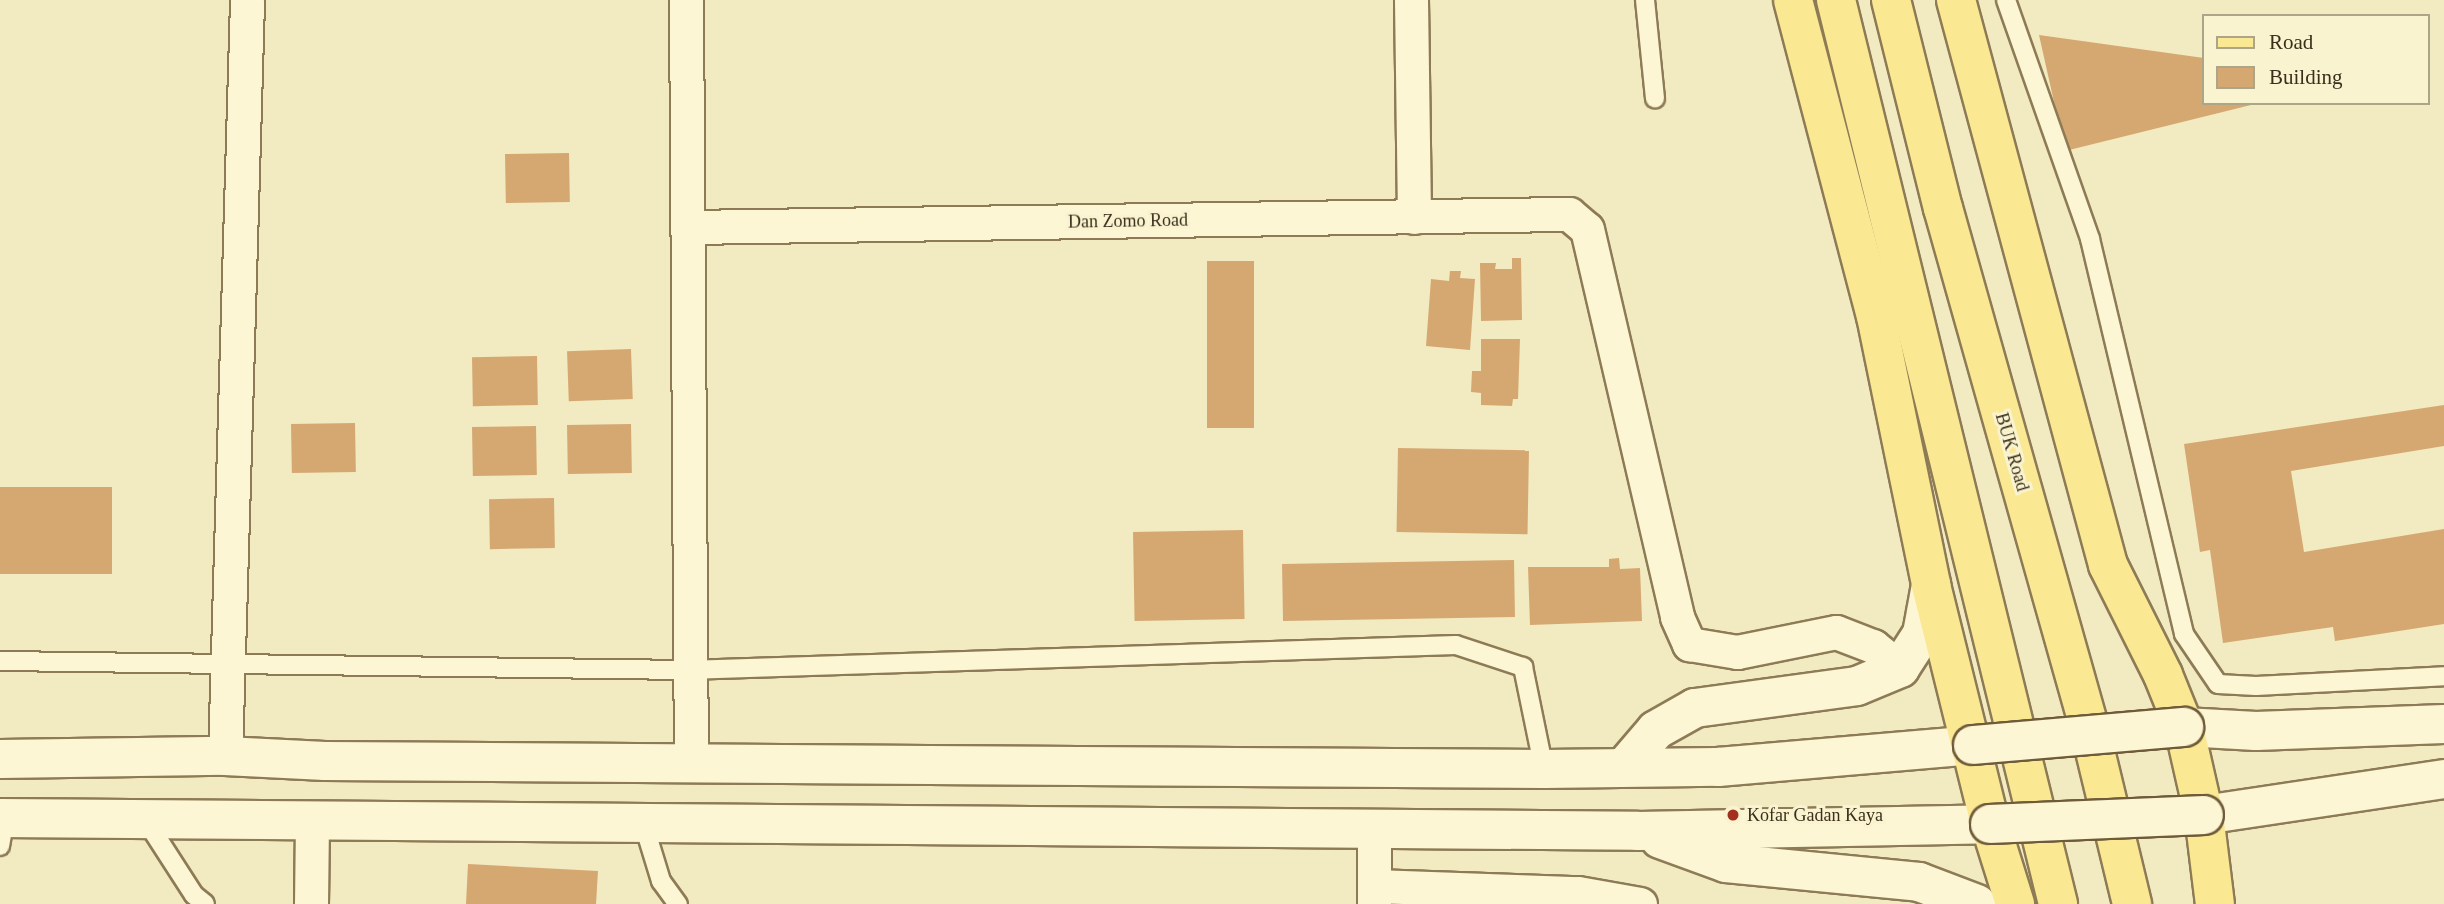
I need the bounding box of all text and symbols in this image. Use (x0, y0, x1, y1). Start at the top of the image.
legend (2202, 14, 2430, 105)
text: Road (2269, 30, 2313, 54)
text: Building (2269, 65, 2343, 89)
street label: Dan Zomo Road (1068, 209, 1188, 233)
street label: BUK Road (1991, 410, 2033, 494)
place label: Kofar Gadan Kaya (1747, 804, 1883, 826)
marker: Kofar Gadan Kaya (1725, 807, 1741, 823)

